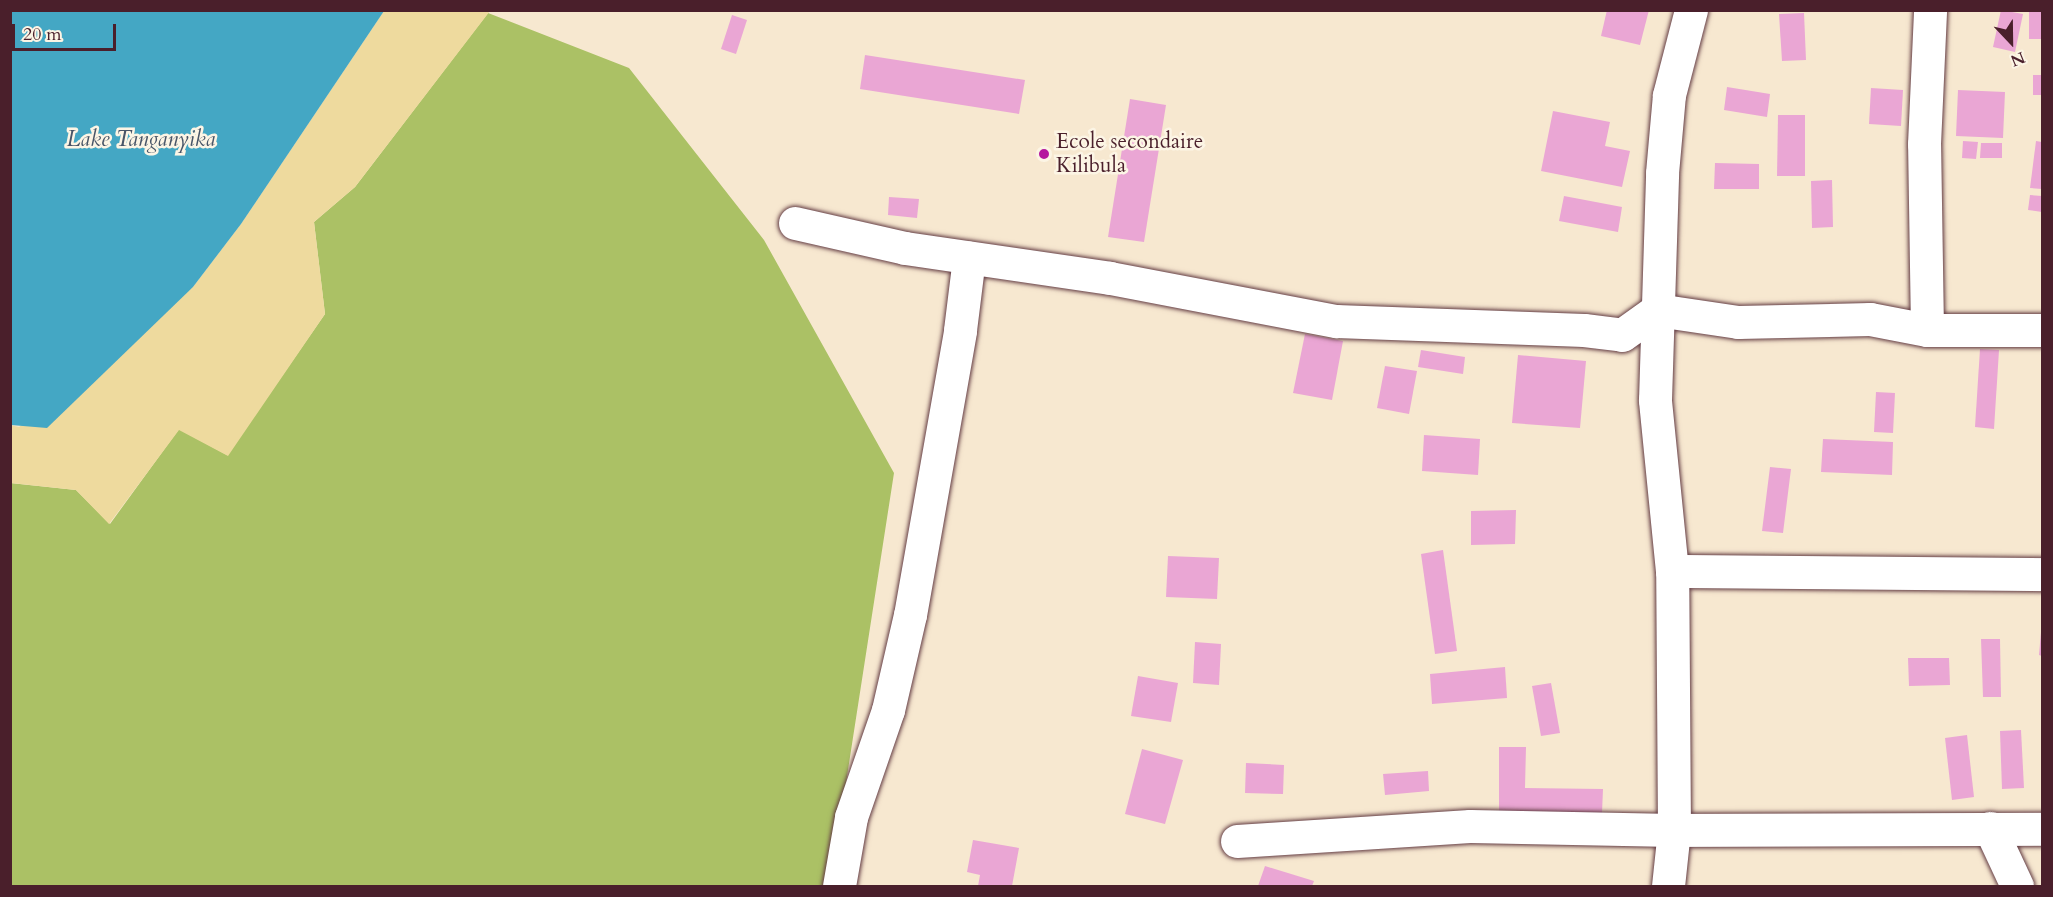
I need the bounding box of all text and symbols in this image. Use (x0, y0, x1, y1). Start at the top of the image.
scale bar (15, 12, 118, 50)
north arrow (1981, 12, 2041, 72)
text: 20 m (23, 22, 62, 47)
text: N (2007, 46, 2028, 71)
water label: Lake Tanganyika (67, 127, 215, 153)
place label: Ecole secondaire Kilibula (1056, 129, 1203, 179)
marker: Ecole secondaire Kilibula (1037, 147, 1051, 161)

